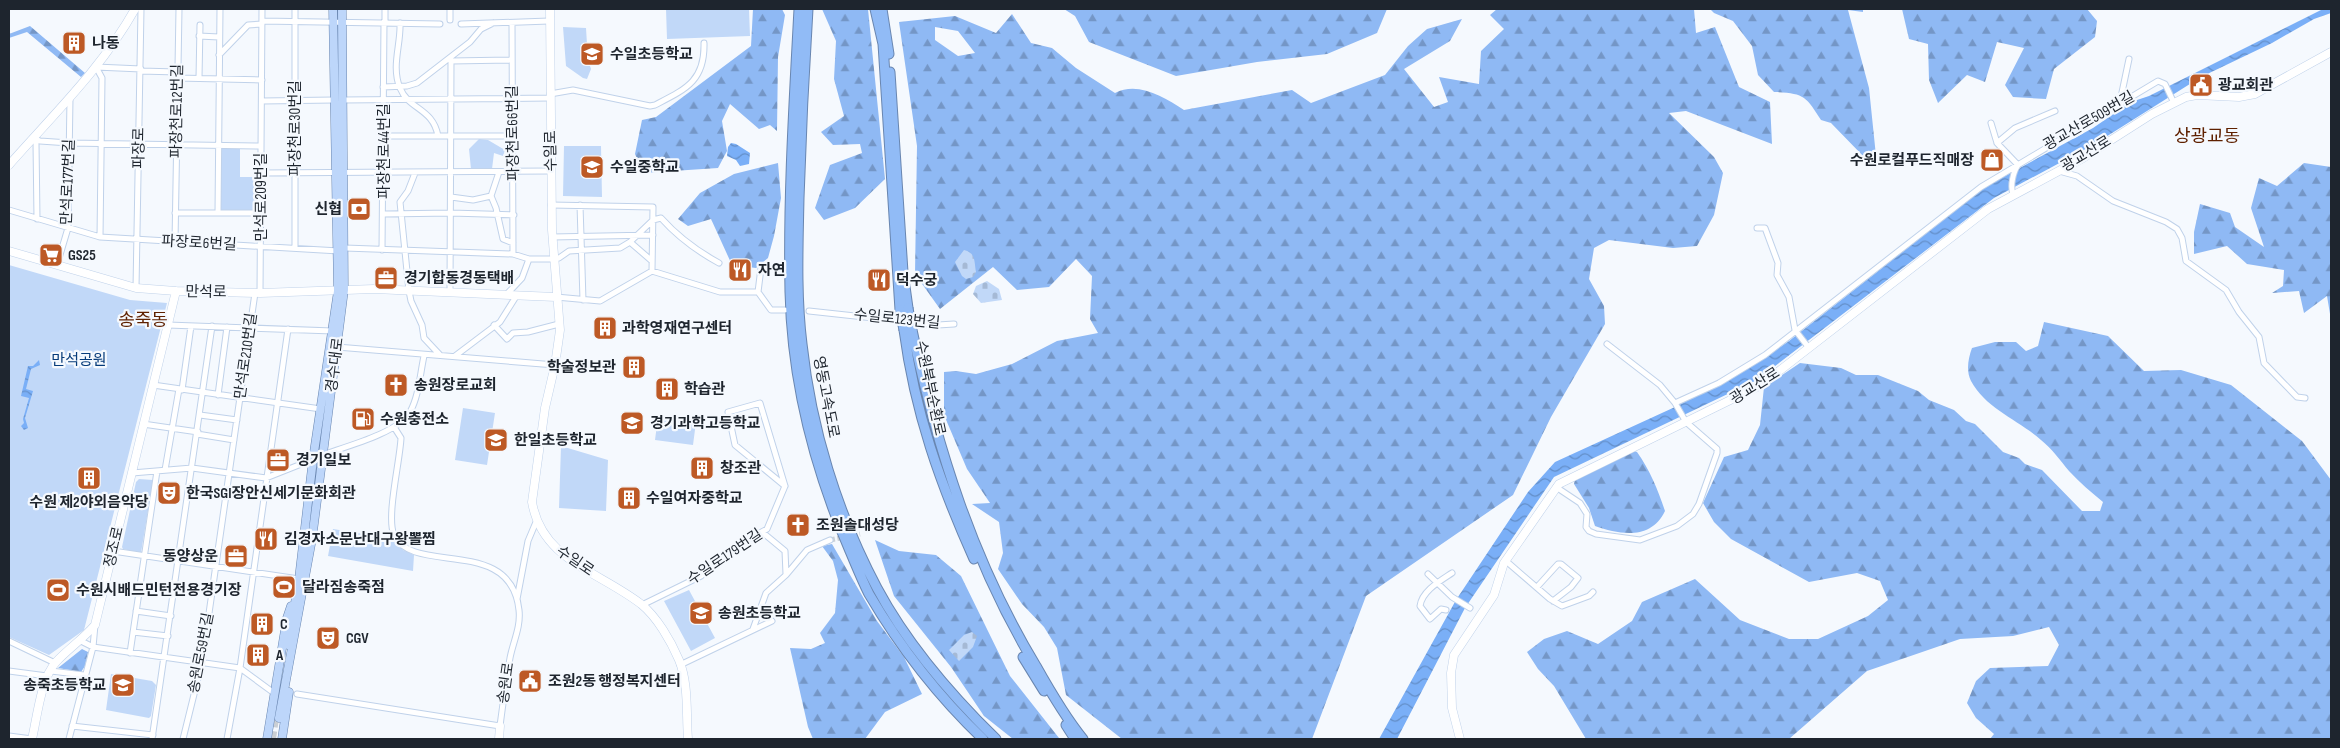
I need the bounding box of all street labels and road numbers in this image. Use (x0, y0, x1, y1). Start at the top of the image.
street label: 파장천로12번길 (167, 64, 187, 158)
street label: 파장천로30번길 (286, 80, 305, 176)
street label: 파장천로66번길 (503, 85, 523, 181)
street label: 광교산로509번길 (2040, 88, 2138, 154)
street label: 파장천로44번길 (375, 103, 394, 199)
street label: 파장로 (129, 127, 149, 169)
street label: 수일로 (541, 130, 561, 172)
street label: 광교산로 (2058, 132, 2114, 176)
street label: 만석로177번길 (57, 139, 79, 225)
street label: 만석로209번길 (252, 153, 271, 241)
street label: 파장로6번길 (161, 232, 237, 254)
street label: 만석로 (185, 282, 227, 302)
street label: 수일로123번길 (853, 305, 941, 333)
street label: 만석로210번길 (231, 312, 261, 400)
street label: 경수대로 (322, 336, 348, 394)
street label: 수원북부순환로 (911, 339, 949, 437)
street label: 영동고속도로 (809, 355, 843, 439)
street label: 광교산로 (1727, 363, 1783, 409)
street label: 정조로 (100, 525, 128, 569)
street label: 수일로179번길 (684, 525, 766, 589)
street label: 수일로 (553, 542, 597, 580)
street label: 송원로59번길 (184, 611, 218, 695)
street label: 송원로 (494, 661, 518, 705)

